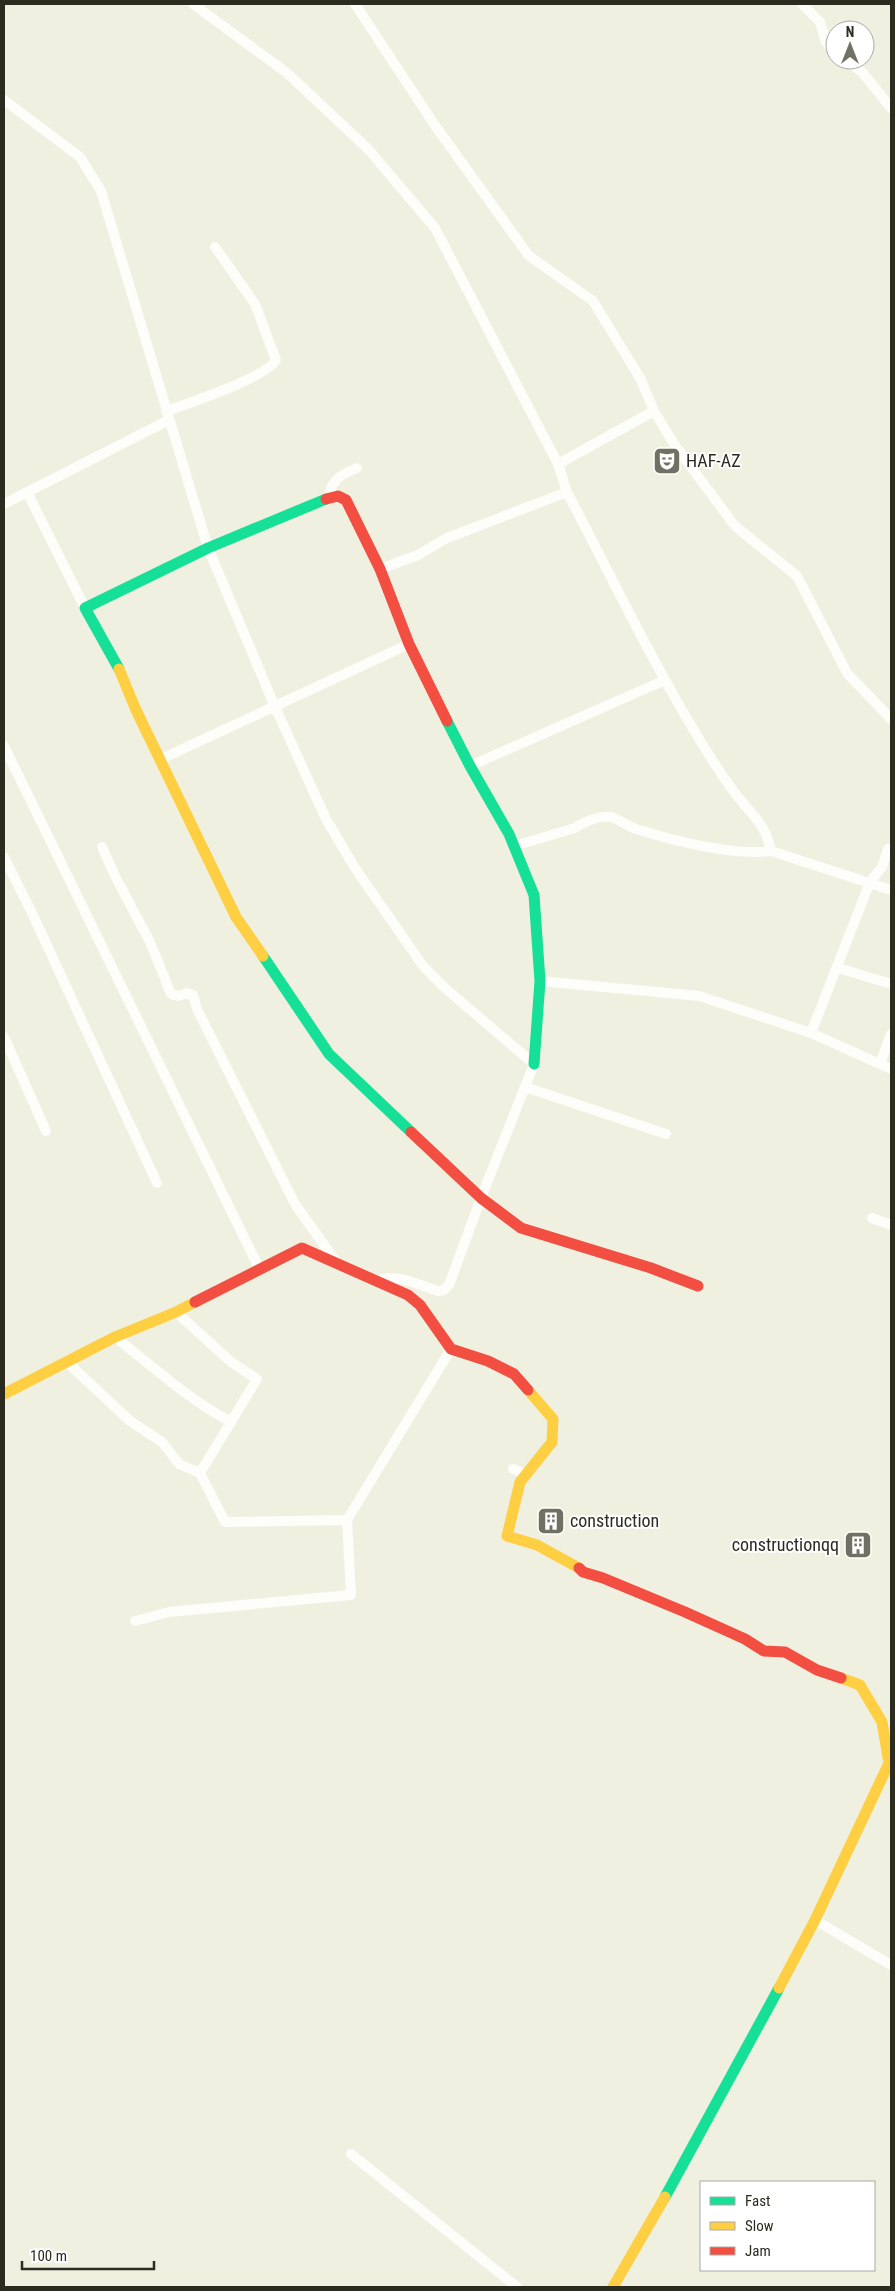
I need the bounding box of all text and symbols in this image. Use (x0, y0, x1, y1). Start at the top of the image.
north arrow (825, 20, 875, 70)
text: N (846, 24, 854, 40)
theatre icon: HAF-AZ (652, 446, 682, 476)
place label: HAF-AZ (686, 450, 741, 471)
building icon: construction (536, 1506, 566, 1536)
place label: construction (570, 1510, 659, 1531)
building icon: constructionqq (843, 1530, 873, 1560)
place label: constructionqq (732, 1534, 839, 1555)
legend (700, 2181, 875, 2271)
text: Fast (745, 2192, 770, 2210)
text: Slow (745, 2217, 774, 2235)
scale bar (22, 2238, 155, 2270)
text: Jam (745, 2242, 771, 2260)
text: 100 m (30, 2247, 67, 2265)

